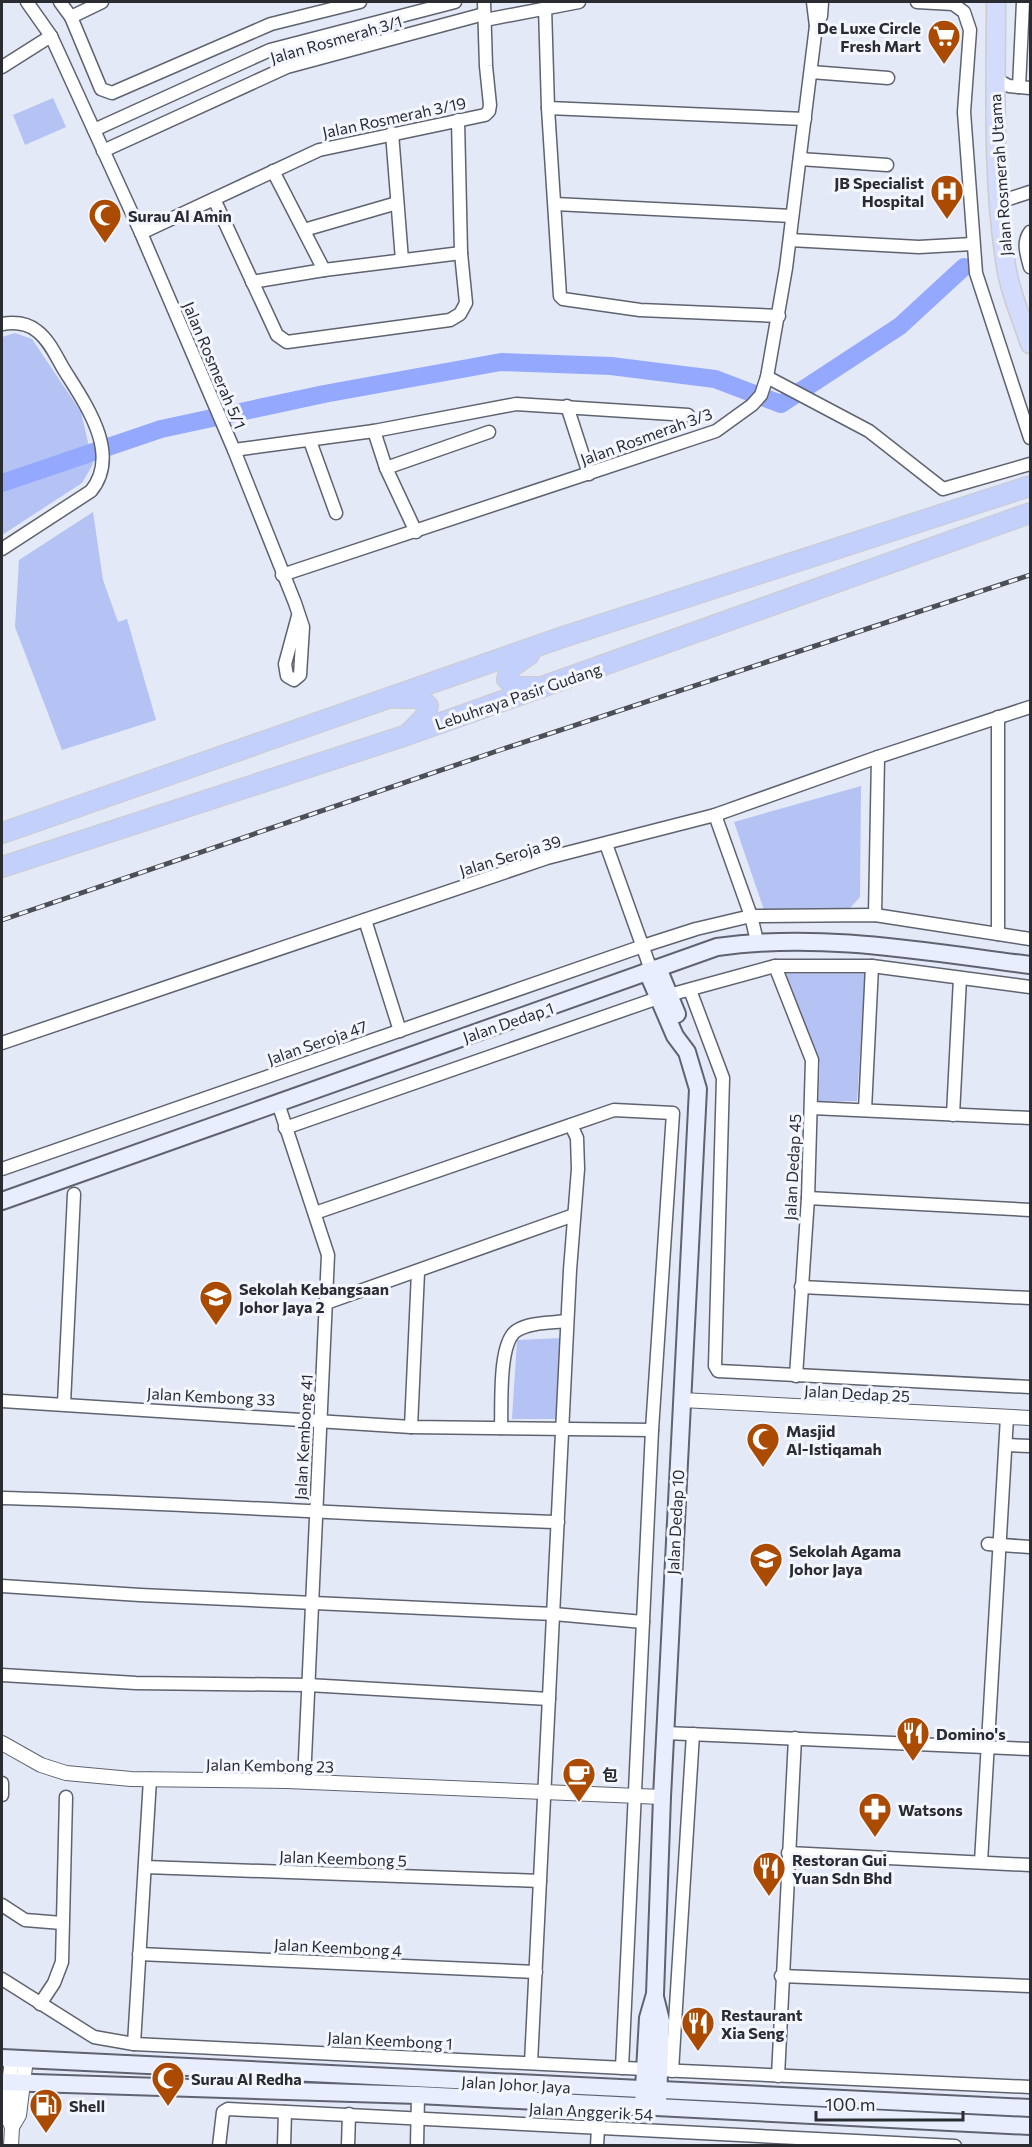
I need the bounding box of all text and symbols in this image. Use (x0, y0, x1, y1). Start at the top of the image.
street label: Jalan Rosmerah 3/1 (268, 11, 404, 67)
place label: De Luxe Circle Fresh Mart (817, 18, 921, 55)
supermarket icon: De Luxe Circle Fresh Mart (926, 18, 962, 65)
street label: Jalan Rosmerah 3/19 (320, 93, 468, 141)
street label: Jalan Rosmerah Utama (985, 93, 1015, 257)
place label: JB Specialist Hospital (834, 173, 924, 210)
hospital icon: JB Specialist Hospital (929, 173, 965, 220)
mosque icon: Surau Al Amin (87, 197, 123, 244)
place label: Surau Al Amin (128, 206, 232, 225)
street label: Jalan Rosmerah 5/1 (180, 298, 250, 432)
street label: Jalan Rosmerah 3/3 (578, 403, 714, 469)
street label: Lebuhraya Pasir Gudang (432, 659, 604, 733)
street label: Jalan Seroja 39 (457, 830, 563, 880)
street label: Jalan Dedap 1 (460, 998, 556, 1046)
street label: Jalan Seroja 47 (265, 1016, 369, 1068)
street label: Jalan Dedap 45 (780, 1113, 804, 1221)
school or university icon: Sekolah Kebangsaan Johor Jaya 2 (198, 1279, 234, 1326)
place label: Sekolah Kebangsaan Johor Jaya 2 (239, 1279, 389, 1316)
street label: Jalan Kembong 41 (290, 1374, 316, 1500)
street label: Jalan Dedap 25 (804, 1381, 910, 1405)
street label: Jalan Kembong 33 (146, 1383, 276, 1409)
mosque icon: Masjid Al-Istiqamah (745, 1421, 781, 1468)
place label: Masjid Al-Istiqamah (786, 1421, 882, 1458)
street label: Jalan Dedap 10 (663, 1469, 687, 1575)
school or university icon: Sekolah Agama Johor Jaya (748, 1541, 784, 1588)
place label: Sekolah Agama Johor Jaya (789, 1541, 901, 1578)
restaurant icon: Domino's (895, 1715, 931, 1762)
place label: Domino's (936, 1724, 1006, 1743)
street label: Jalan Kembong 23 (206, 1754, 334, 1776)
cafe icon: 包 (561, 1756, 597, 1803)
place label: 包 (602, 1765, 618, 1784)
pharmacy icon: Watsons (857, 1791, 893, 1838)
place label: Watsons (898, 1800, 963, 1819)
street label: Jalan Keembong 5 (279, 1846, 407, 1870)
restaurant icon: Restoran Gui Yuan Sdn Bhd (751, 1850, 787, 1897)
place label: Restoran Gui Yuan Sdn Bhd (792, 1850, 892, 1887)
street label: Jalan Keembong 4 (273, 1934, 403, 1960)
restaurant icon: Restaurant Xia Seng (680, 2005, 716, 2052)
place label: Restaurant Xia Seng (721, 2005, 803, 2042)
street label: Jalan Keembong 1 (327, 2027, 453, 2053)
mosque icon: Surau Al Redha (150, 2060, 186, 2107)
place label: Surau Al Redha (191, 2069, 302, 2088)
street label: Jalan Johor Jaya (461, 2072, 571, 2096)
scale bar (816, 2084, 963, 2122)
fuel station icon: Shell (28, 2087, 64, 2134)
text: 100 m (825, 2093, 875, 2115)
place label: Shell (69, 2096, 105, 2115)
street label: Jalan Anggerik 54 (528, 2098, 654, 2124)

